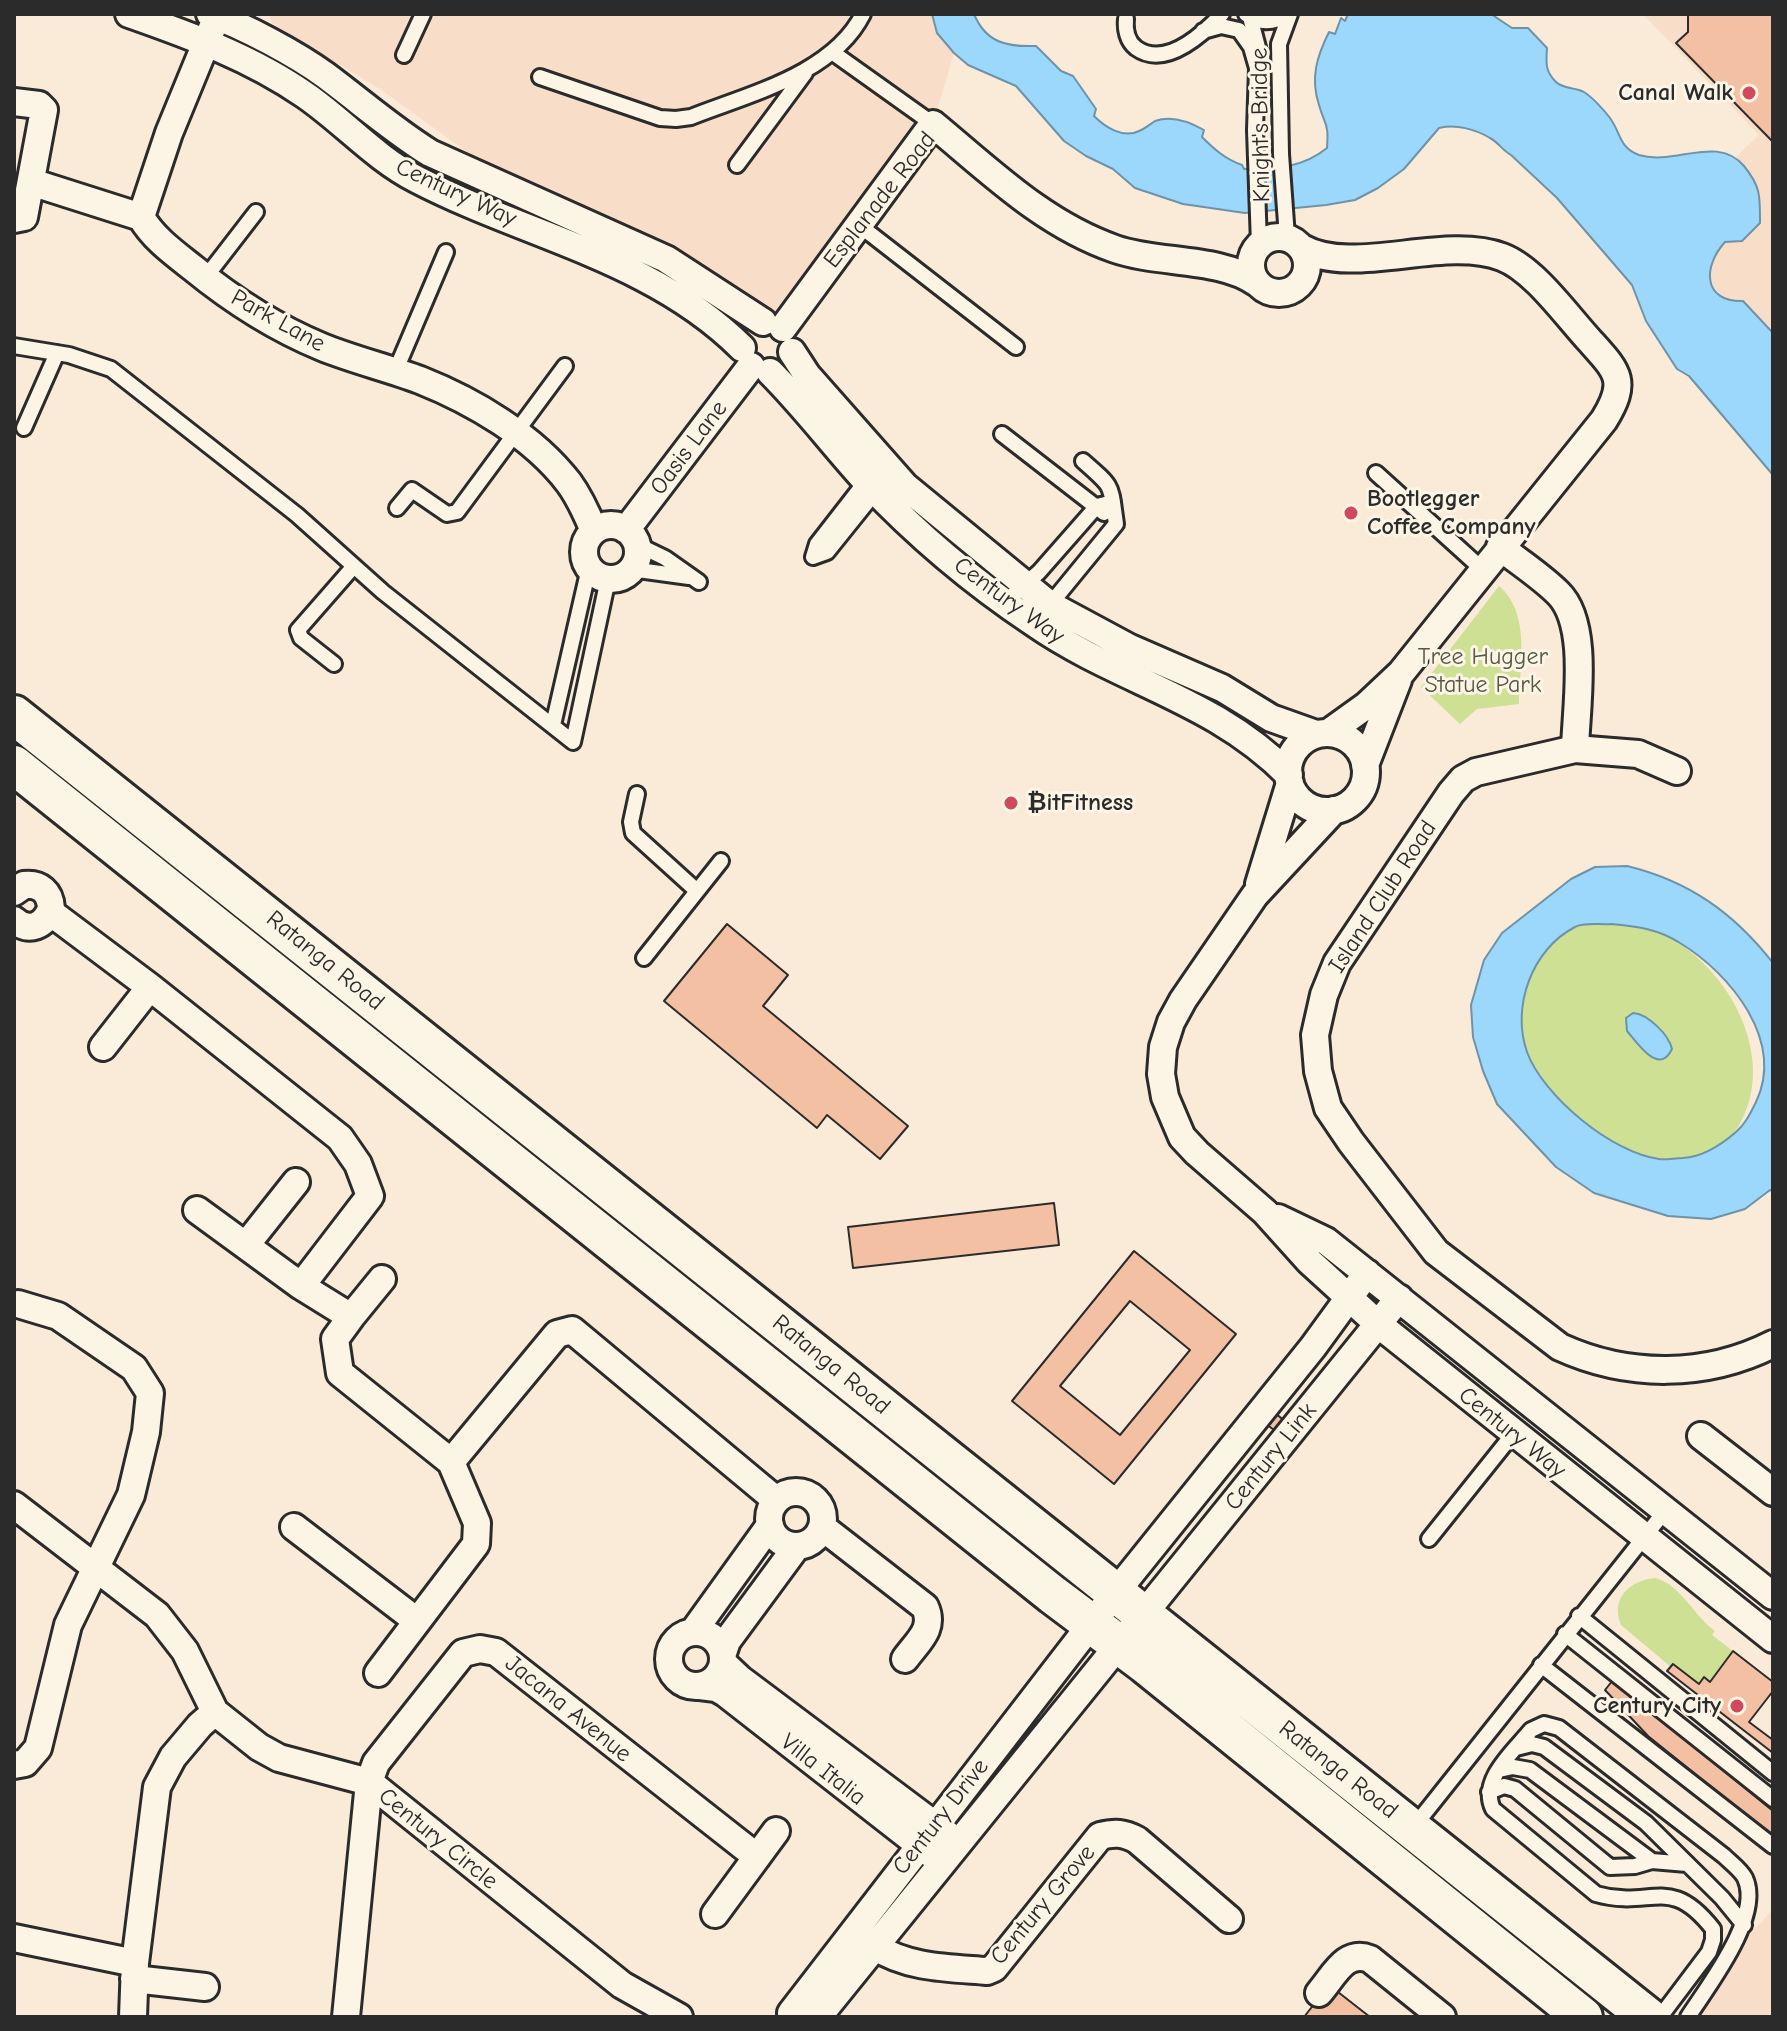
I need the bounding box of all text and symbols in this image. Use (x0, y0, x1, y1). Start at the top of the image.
street label: Knight's Bridge (1245, 47, 1277, 203)
place label: Canal Walk (1618, 79, 1733, 107)
marker: Canal Walk (1740, 84, 1758, 102)
street label: Esplanade Road (818, 126, 942, 274)
street label: Century Way (391, 153, 521, 233)
street label: Park Lane (226, 283, 330, 359)
street label: Oasis Lane (644, 395, 734, 501)
place label: Bootlegger Coffee Company (1367, 485, 1535, 541)
marker: Bootlegger Coffee Company (1342, 504, 1360, 522)
street label: Century Way (948, 551, 1070, 651)
park label: Tree Hugger Statue Park (1418, 643, 1548, 699)
place label: ₿itFitness (1027, 789, 1133, 817)
marker: ₿itFitness (1002, 794, 1020, 812)
street label: Island Club Road (1323, 815, 1443, 979)
street label: Ratanga Road (260, 905, 390, 1017)
street label: Ratanga Road (766, 1309, 896, 1421)
street label: Century Way (1453, 1381, 1571, 1485)
street label: Century Link (1219, 1398, 1323, 1516)
street label: Jacana Avenue (499, 1649, 637, 1769)
place label: Century City (1593, 1692, 1721, 1720)
marker: Century City (1728, 1697, 1746, 1715)
street label: Ratanga Road (1273, 1715, 1403, 1825)
street label: Villa Italia (775, 1728, 871, 1812)
street label: Century Drive (887, 1753, 995, 1881)
street label: Century Circle (372, 1782, 504, 1896)
street label: Century Grove (984, 1839, 1102, 1971)

